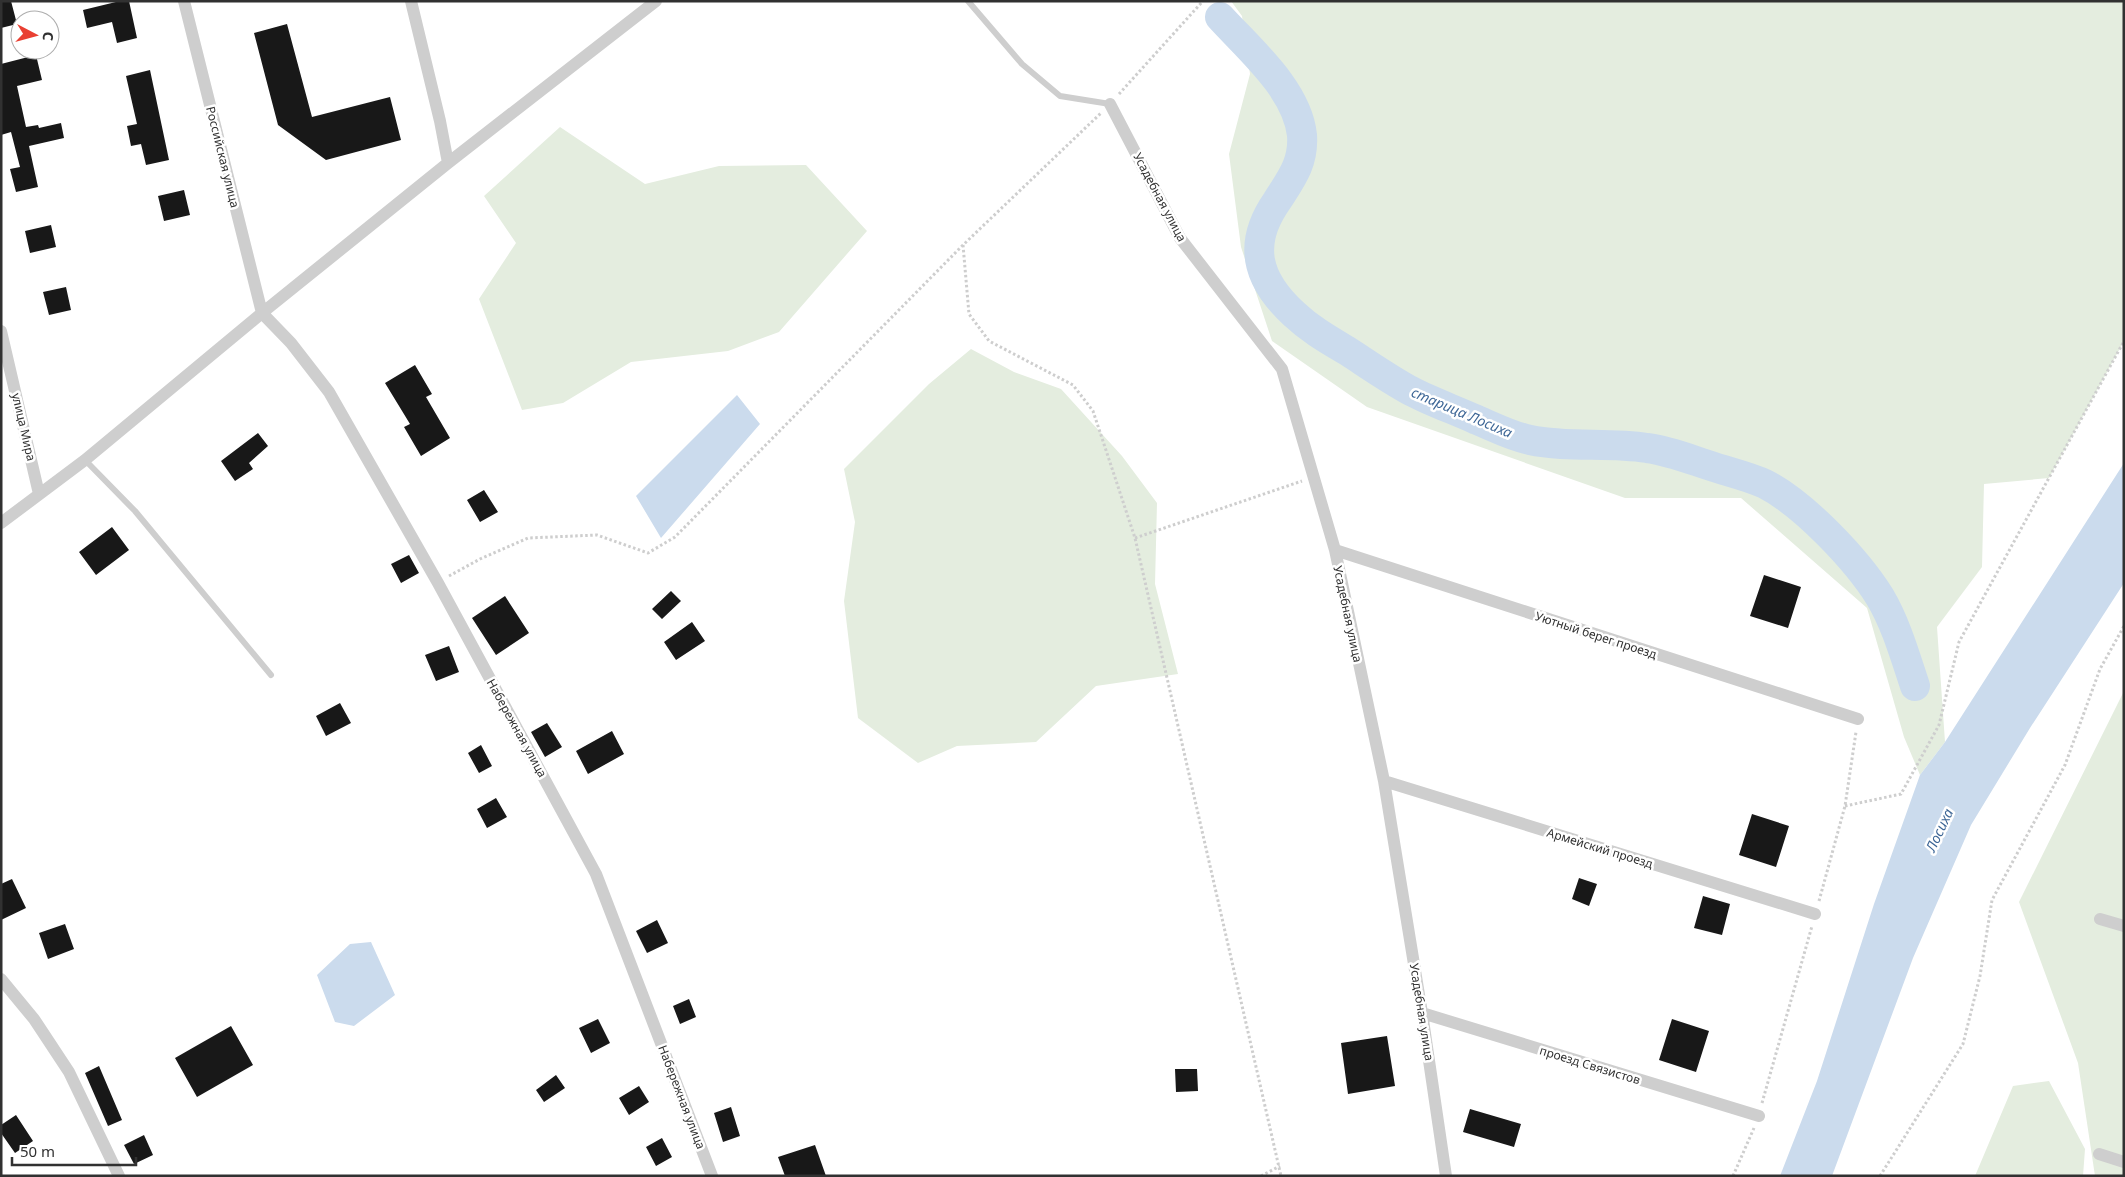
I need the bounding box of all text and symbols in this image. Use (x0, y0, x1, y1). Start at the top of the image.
north arrow (10, 10, 60, 60)
text: С (39, 31, 58, 42)
street label: Российская улица (202, 105, 244, 209)
street label: Усадебная улица (1129, 150, 1191, 244)
water label: старица Лосиха (1409, 382, 1516, 442)
street label: улица Мира (8, 391, 40, 463)
street label: Усадебная улица (1329, 564, 1367, 664)
street label: Уютный берег проезд (1533, 607, 1660, 663)
street label: Набережная улица (483, 676, 551, 780)
water label: Лосиха (1920, 805, 1957, 856)
street label: Армейский проезд (1545, 824, 1656, 872)
street label: Усадебная улица (1406, 962, 1438, 1062)
street label: Набережная улица (654, 1042, 710, 1152)
street label: проезд Связистов (1538, 1042, 1643, 1088)
scale bar (12, 1134, 136, 1166)
text: 50 m (20, 1141, 55, 1161)

